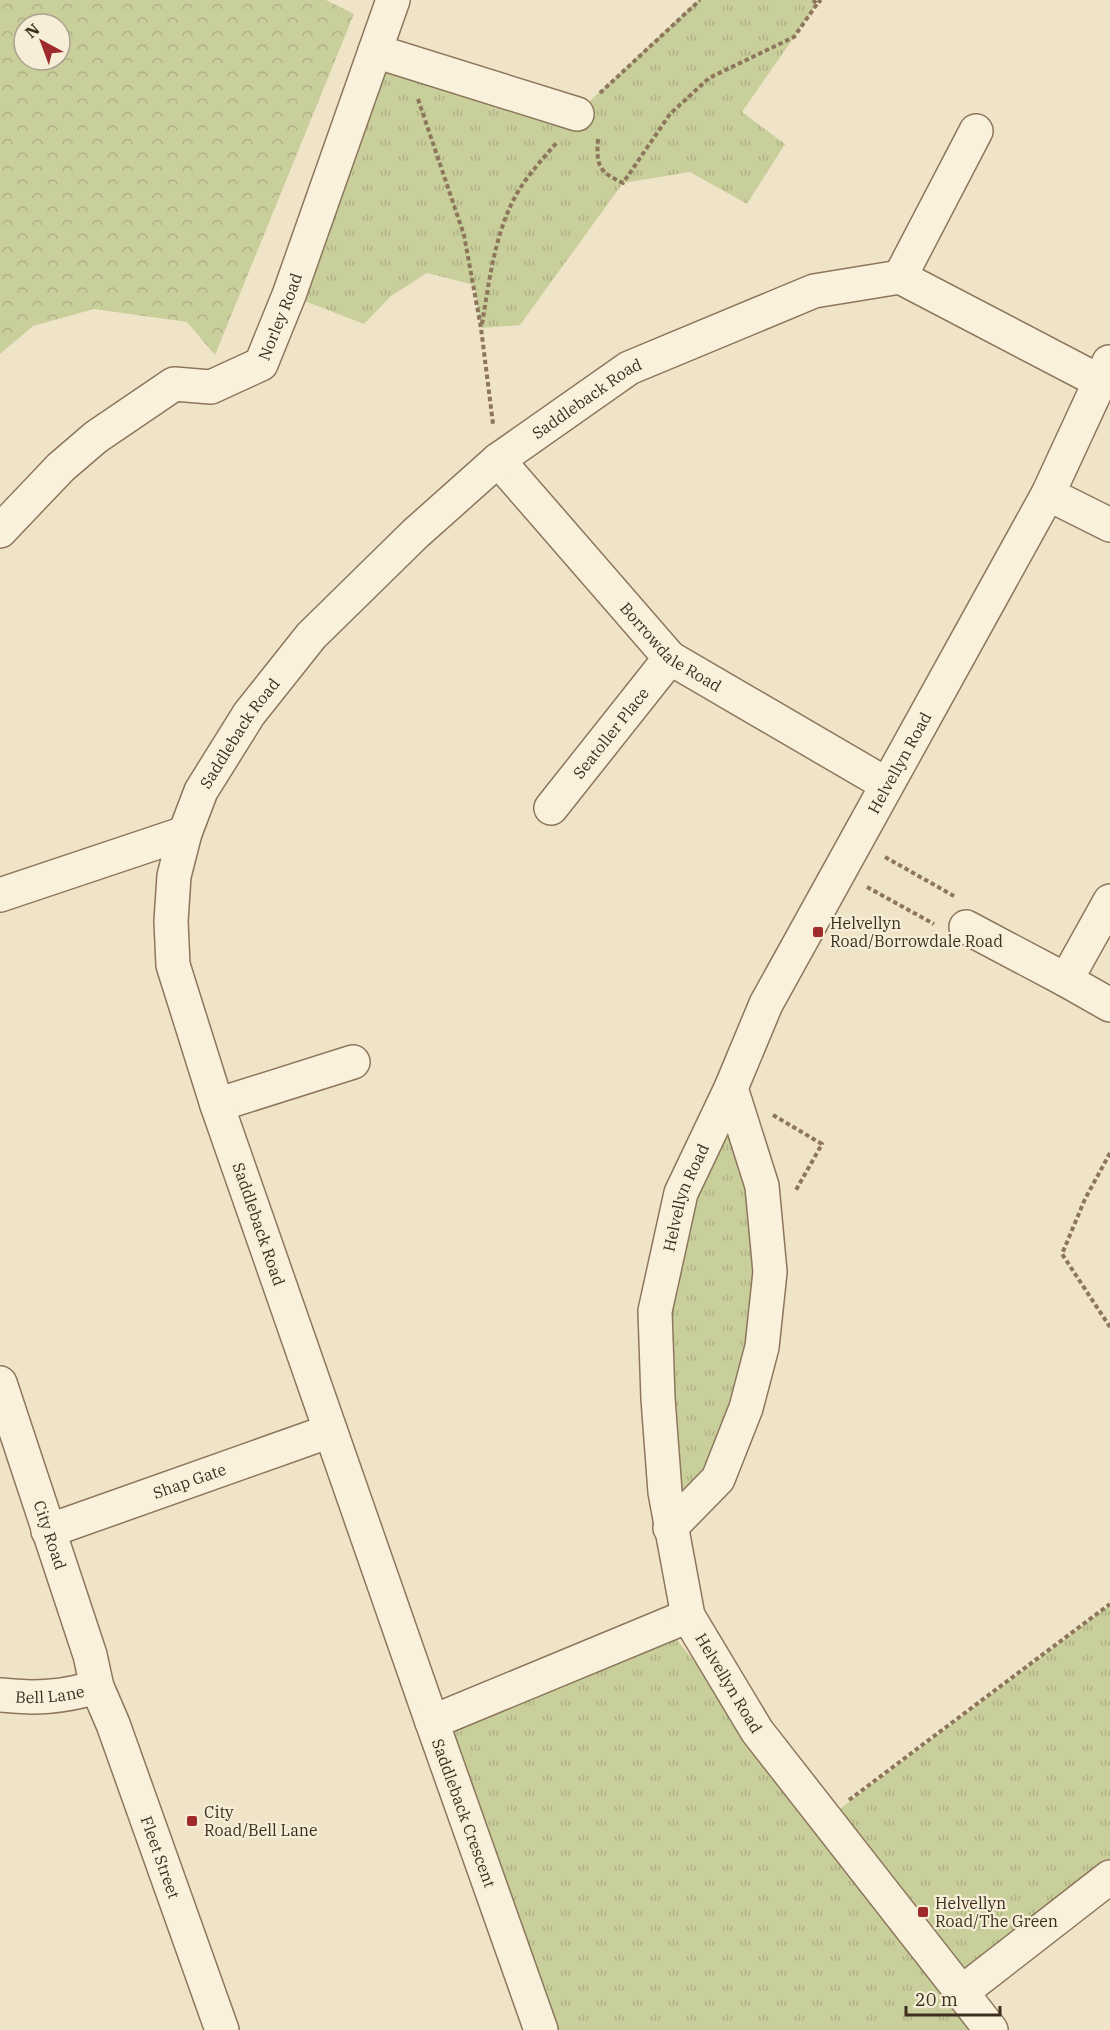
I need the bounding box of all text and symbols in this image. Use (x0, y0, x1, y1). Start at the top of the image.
north arrow (12, 12, 72, 72)
text: N (21, 19, 43, 42)
street label: Norley Road (254, 270, 306, 363)
street label: Saddleback Road (528, 354, 645, 443)
street label: Borrowdale Road (616, 598, 726, 696)
street label: Saddleback Road (195, 674, 284, 792)
street label: Seatoller Place (568, 683, 653, 782)
street label: Helvellyn Road (863, 708, 936, 817)
place label: Helvellyn Road/Borrowdale Road (830, 913, 1003, 951)
marker: Helvellyn Road/Borrowdale Road (811, 925, 825, 939)
street label: Helvellyn Road (658, 1140, 713, 1253)
street label: Saddleback Road (229, 1160, 290, 1288)
street label: Shap Gate (150, 1459, 229, 1503)
street label: City Road (30, 1498, 71, 1572)
street label: Helvellyn Road (691, 1629, 767, 1737)
street label: Bell Lane (15, 1681, 86, 1707)
street label: Saddleback Crescent (428, 1736, 500, 1890)
place label: City Road/Bell Lane (204, 1802, 318, 1840)
street label: Fleet Street (137, 1813, 184, 1902)
marker: City Road/Bell Lane (185, 1814, 199, 1828)
place label: Helvellyn Road/The Green (935, 1893, 1058, 1931)
marker: Helvellyn Road/The Green (916, 1905, 930, 1919)
scale bar (906, 1979, 1000, 2017)
text: 20 m (915, 1988, 958, 2011)

